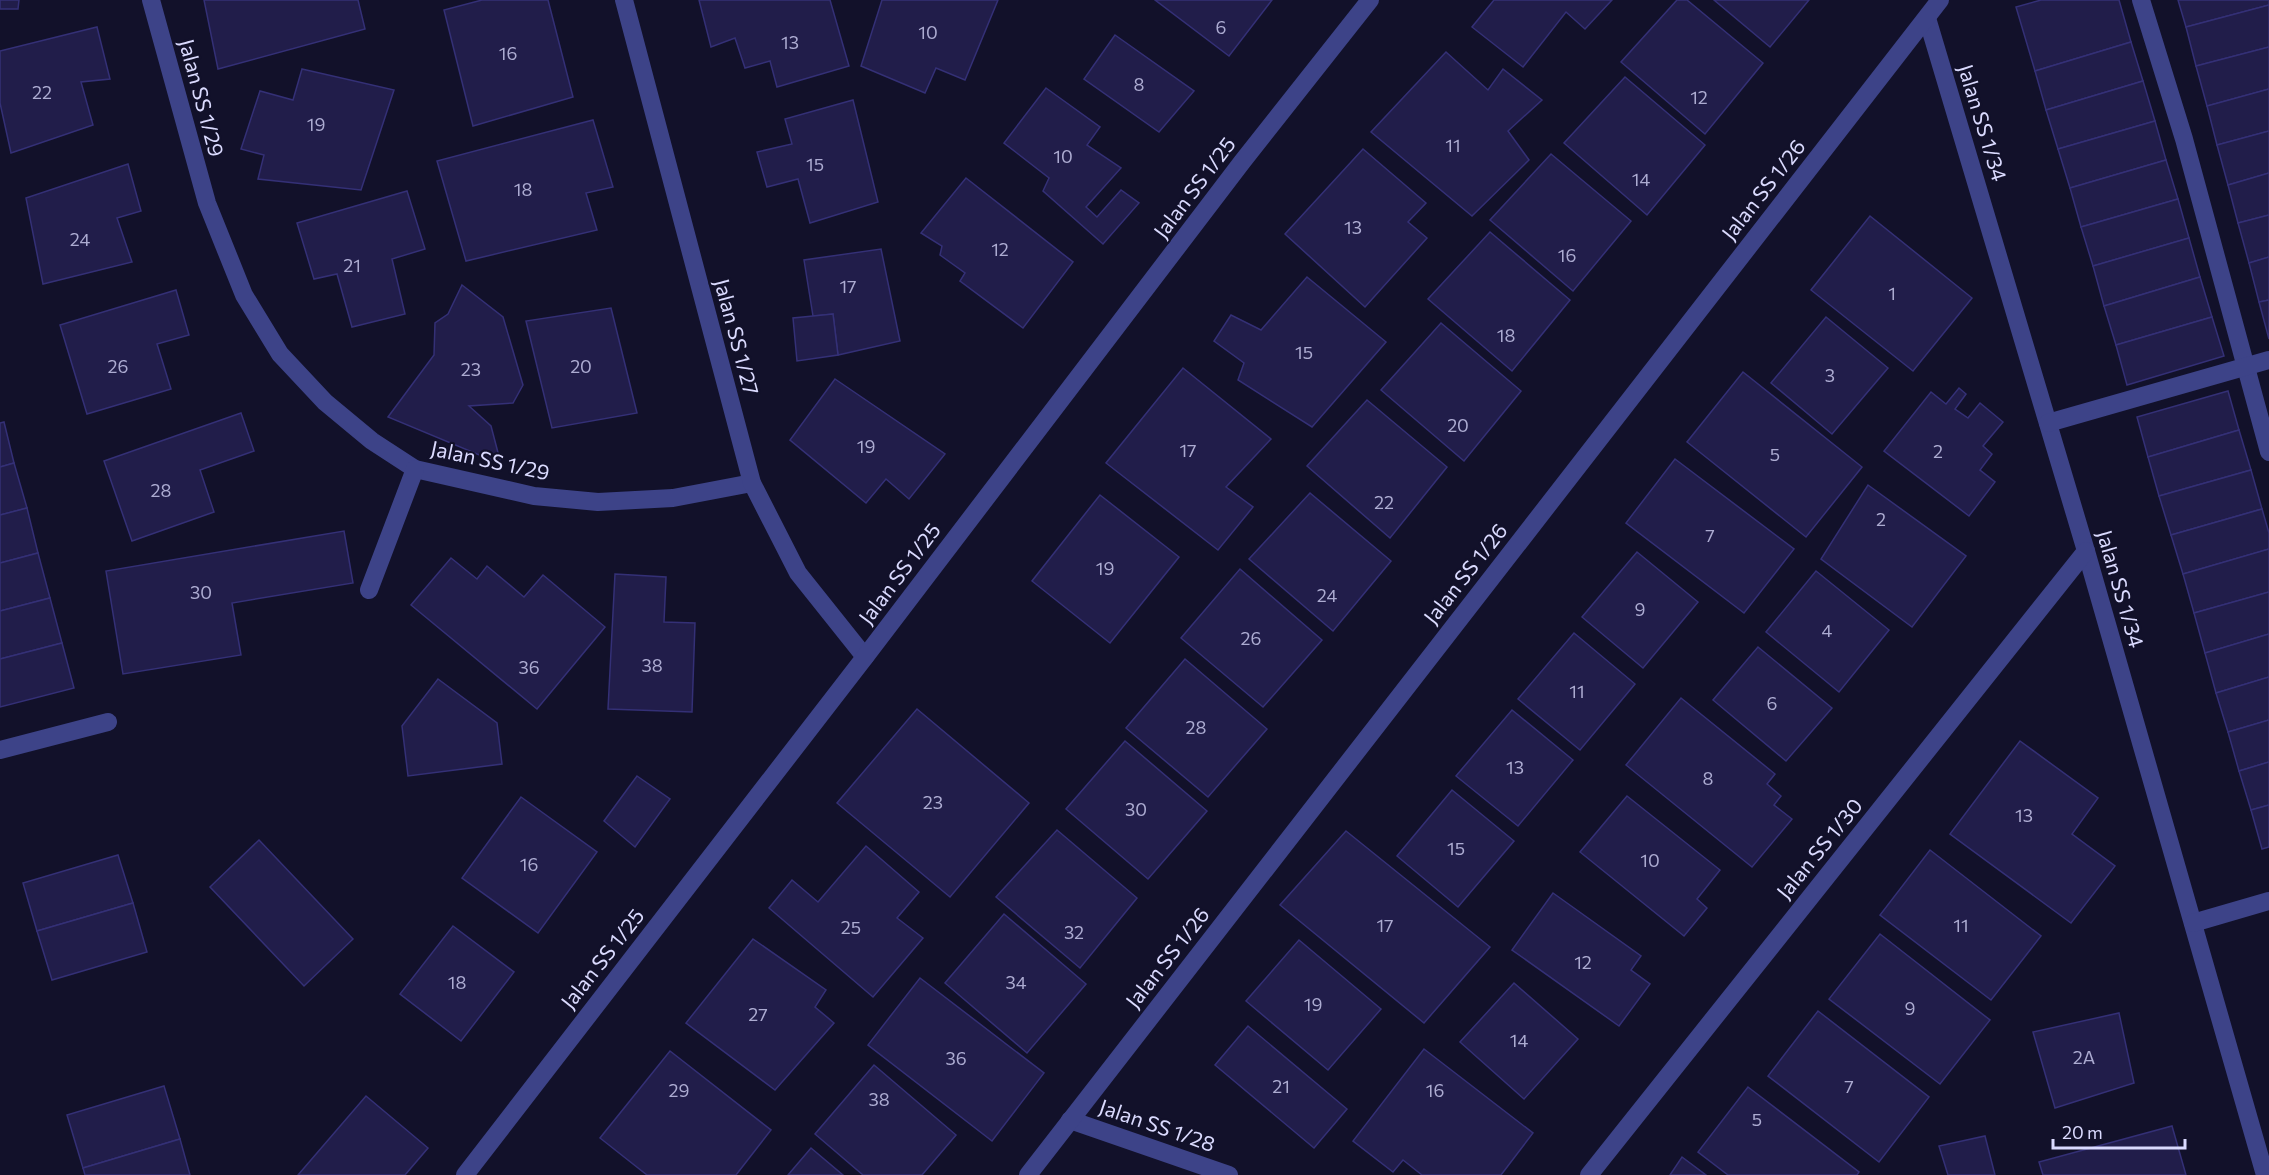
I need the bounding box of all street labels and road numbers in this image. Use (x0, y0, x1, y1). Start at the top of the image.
street label: Jalan SS 1/29 (175, 36, 230, 159)
street label: Jalan SS 1/34 (1954, 61, 2013, 184)
street label: Jalan SS 1/25 (1148, 132, 1240, 243)
street label: Jalan SS 1/26 (1716, 134, 1810, 244)
street label: Jalan SS 1/27 (710, 276, 765, 397)
street label: Jalan SS 1/29 (429, 435, 552, 484)
street label: Jalan SS 1/25 (853, 518, 945, 629)
street label: Jalan SS 1/26 (1418, 518, 1512, 628)
street label: Jalan SS 1/34 (2093, 527, 2150, 651)
street label: Jalan SS 1/30 (1771, 793, 1867, 903)
street label: Jalan SS 1/26 (1120, 902, 1214, 1012)
street label: Jalan SS 1/25 (555, 903, 649, 1013)
street label: Jalan SS 1/28 (1096, 1093, 1219, 1156)

